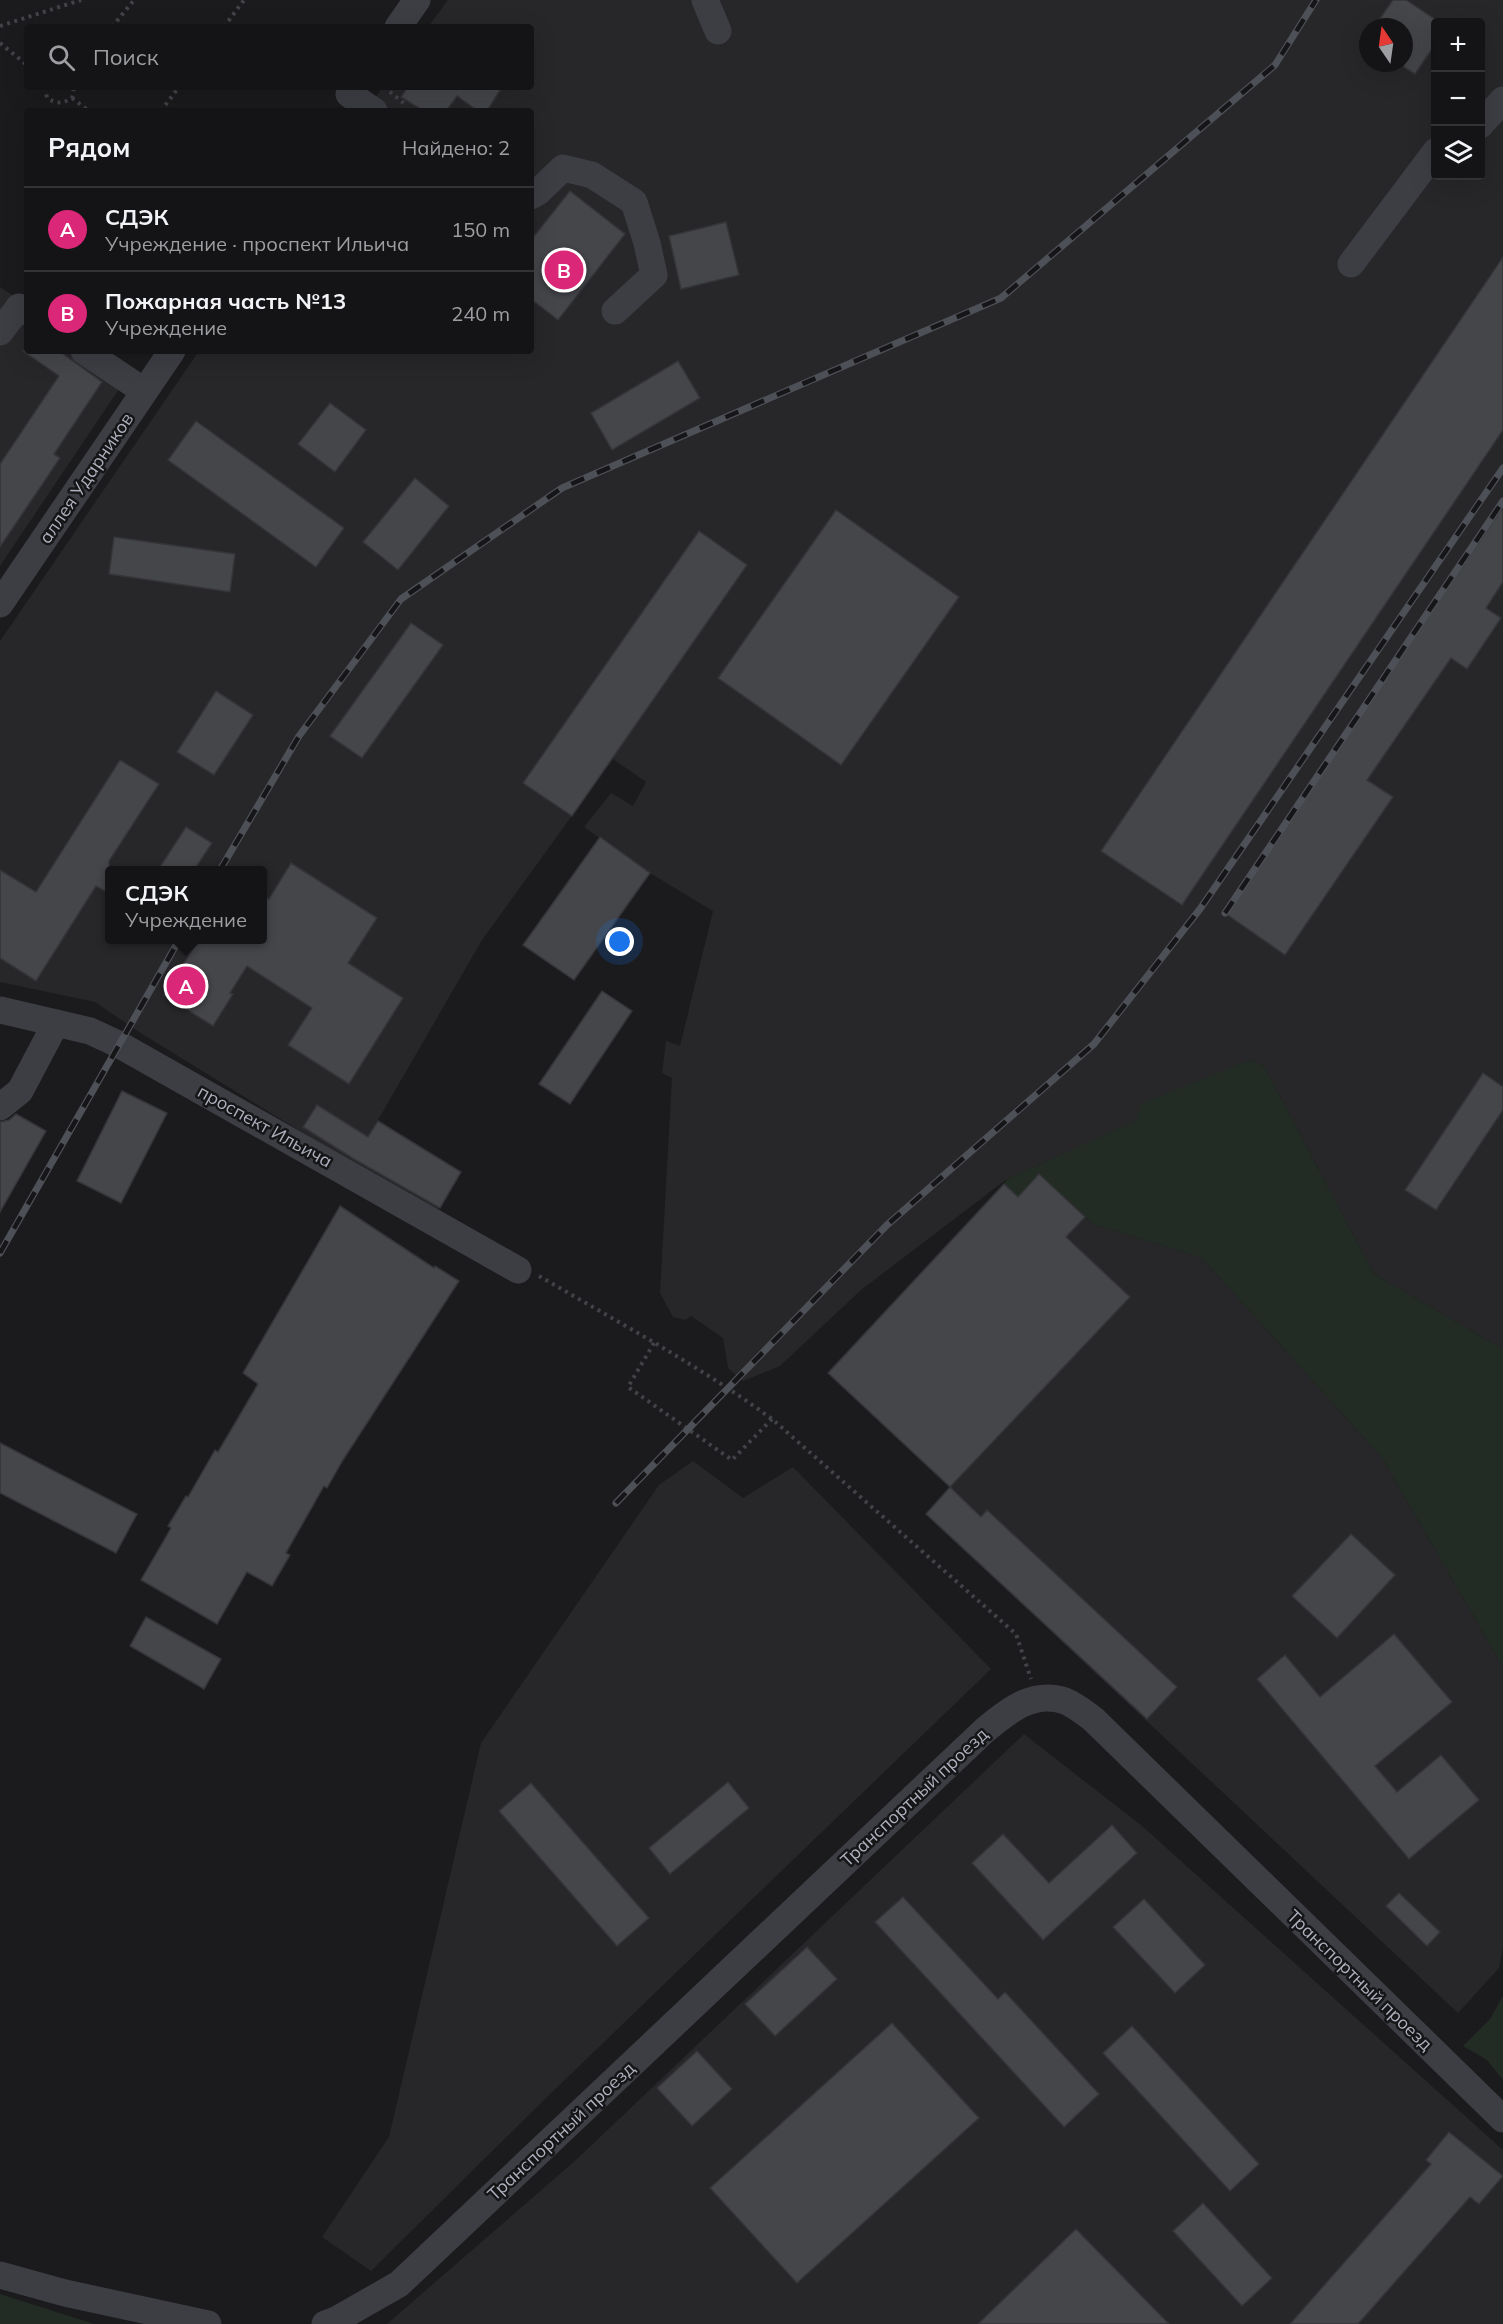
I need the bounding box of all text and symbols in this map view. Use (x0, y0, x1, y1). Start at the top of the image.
north arrow (1359, 18, 1413, 72)
map controls (1431, 18, 1485, 180)
button: + (1431, 18, 1485, 72)
search box (24, 24, 534, 90)
icon: search (45, 41, 78, 74)
text: Поиск (93, 43, 159, 71)
button: − (1431, 72, 1485, 126)
button: layers (1431, 126, 1485, 180)
text: Рядом (48, 131, 131, 164)
text: Найдено: 2 (402, 135, 510, 160)
text: СДЭК (105, 203, 169, 231)
text: A (60, 217, 75, 242)
text: 150 m (451, 217, 510, 242)
text: Учреждение · проспект Ильича (105, 231, 409, 256)
pin: B (544, 248, 584, 292)
text: Пожарная часть №13 (105, 287, 346, 315)
text: B (61, 301, 74, 326)
text: 240 m (451, 301, 510, 326)
text: Учреждение (105, 315, 227, 340)
street label: аллея Ударников (34, 408, 138, 548)
popup (105, 866, 267, 944)
text: СДЭК (125, 879, 189, 907)
text: Учреждение (125, 907, 247, 932)
your location (605, 927, 634, 956)
pin: A (166, 964, 206, 1008)
street label: проспект Ильича (194, 1080, 336, 1172)
street label: Транспортный проезд (835, 1723, 993, 1871)
street label: Транспортный проезд (1282, 1904, 1438, 2056)
street label: Транспортный проезд (482, 2057, 640, 2205)

